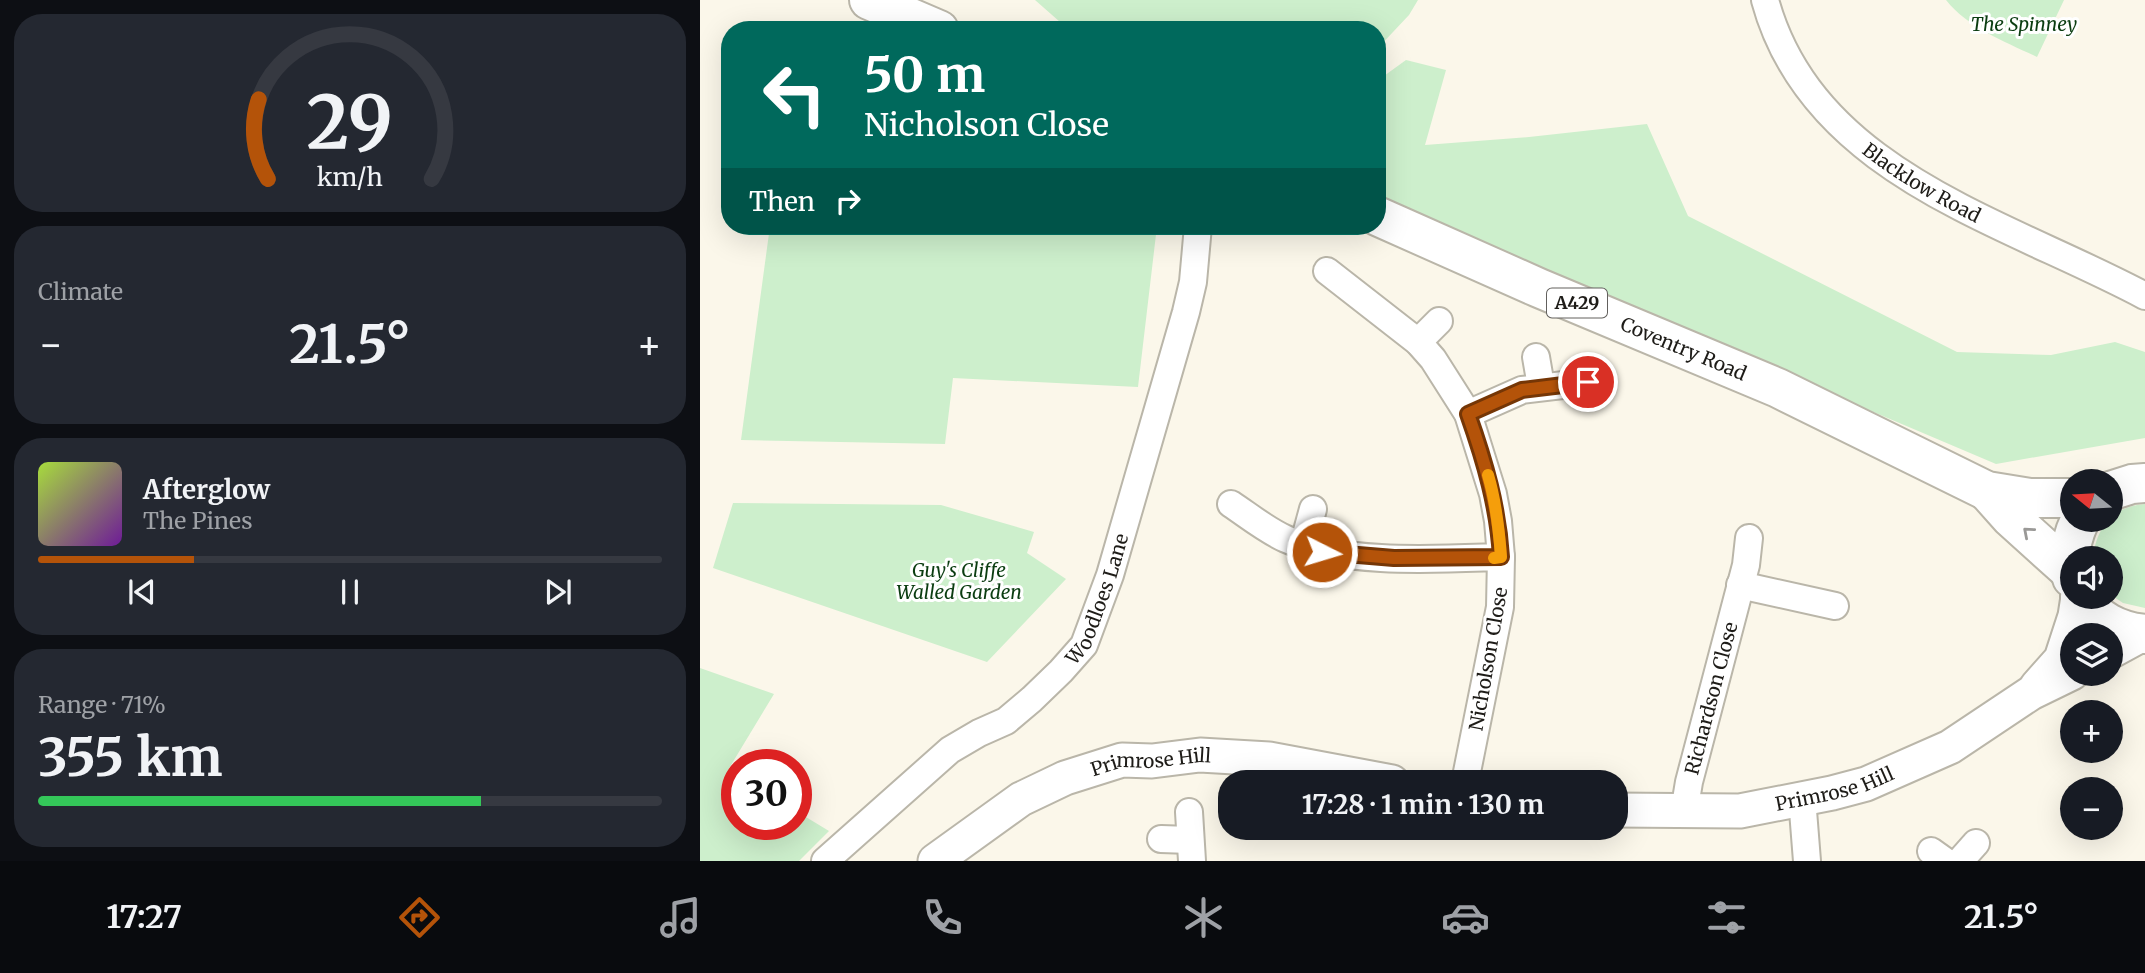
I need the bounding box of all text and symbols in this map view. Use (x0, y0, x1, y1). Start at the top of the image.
park label: The Spinney (1971, 12, 2077, 36)
text: 50 m (864, 44, 985, 105)
icon: left (749, 49, 840, 140)
text: 29 (307, 77, 393, 169)
text: Nicholson Close (864, 105, 1109, 145)
street label: Blacklow Road (1858, 138, 1985, 228)
text: km/h (317, 161, 383, 193)
icon: right (829, 182, 867, 220)
text: Then (749, 185, 815, 218)
text: Climate (38, 277, 123, 306)
road number: A429 (1547, 288, 1607, 318)
text: 21.5° (289, 312, 411, 377)
street label: Coventry Road (1617, 312, 1750, 385)
text: − (38, 321, 63, 368)
text: + (637, 321, 662, 368)
pin (1558, 352, 1618, 412)
icon: arrive (1569, 363, 1607, 401)
north arrow (2060, 469, 2123, 532)
map controls (2060, 469, 2123, 840)
text: Afterglow (143, 473, 270, 506)
text: The Pines (143, 506, 253, 535)
position arrow (1285, 515, 1359, 589)
one-way arrow (2024, 528, 2037, 540)
street label: Woodloes Lane (1060, 531, 1133, 670)
button: sound (2060, 546, 2123, 609)
park label: Guy's Cliffe Walled Garden (896, 558, 1022, 604)
icon: previous (123, 573, 161, 611)
icon: pause (331, 573, 369, 611)
icon: next (539, 573, 577, 611)
street label: Nicholson Close (1464, 585, 1512, 733)
street label: Richardson Close (1679, 619, 1743, 777)
button: layers (2060, 623, 2123, 686)
text: Range · 71% (38, 690, 166, 719)
button: + (2060, 700, 2123, 763)
text: 355 km (38, 725, 222, 790)
street label: Primrose Hill (1087, 743, 1212, 781)
speed limit sign: 30 (721, 749, 812, 840)
street label: Primrose Hill (1773, 761, 1897, 816)
button: − (2060, 777, 2123, 840)
text: 17:28 · 1 min · 130 m (1302, 788, 1544, 821)
icon: directions (395, 893, 444, 942)
icon: music (656, 893, 705, 942)
icon: phone (918, 893, 967, 942)
icon: climate (1179, 893, 1228, 942)
icon: car (1441, 893, 1490, 942)
icon: filters (1702, 893, 1751, 942)
text: 17:27 (106, 897, 182, 937)
text: 21.5° (1964, 897, 2039, 937)

